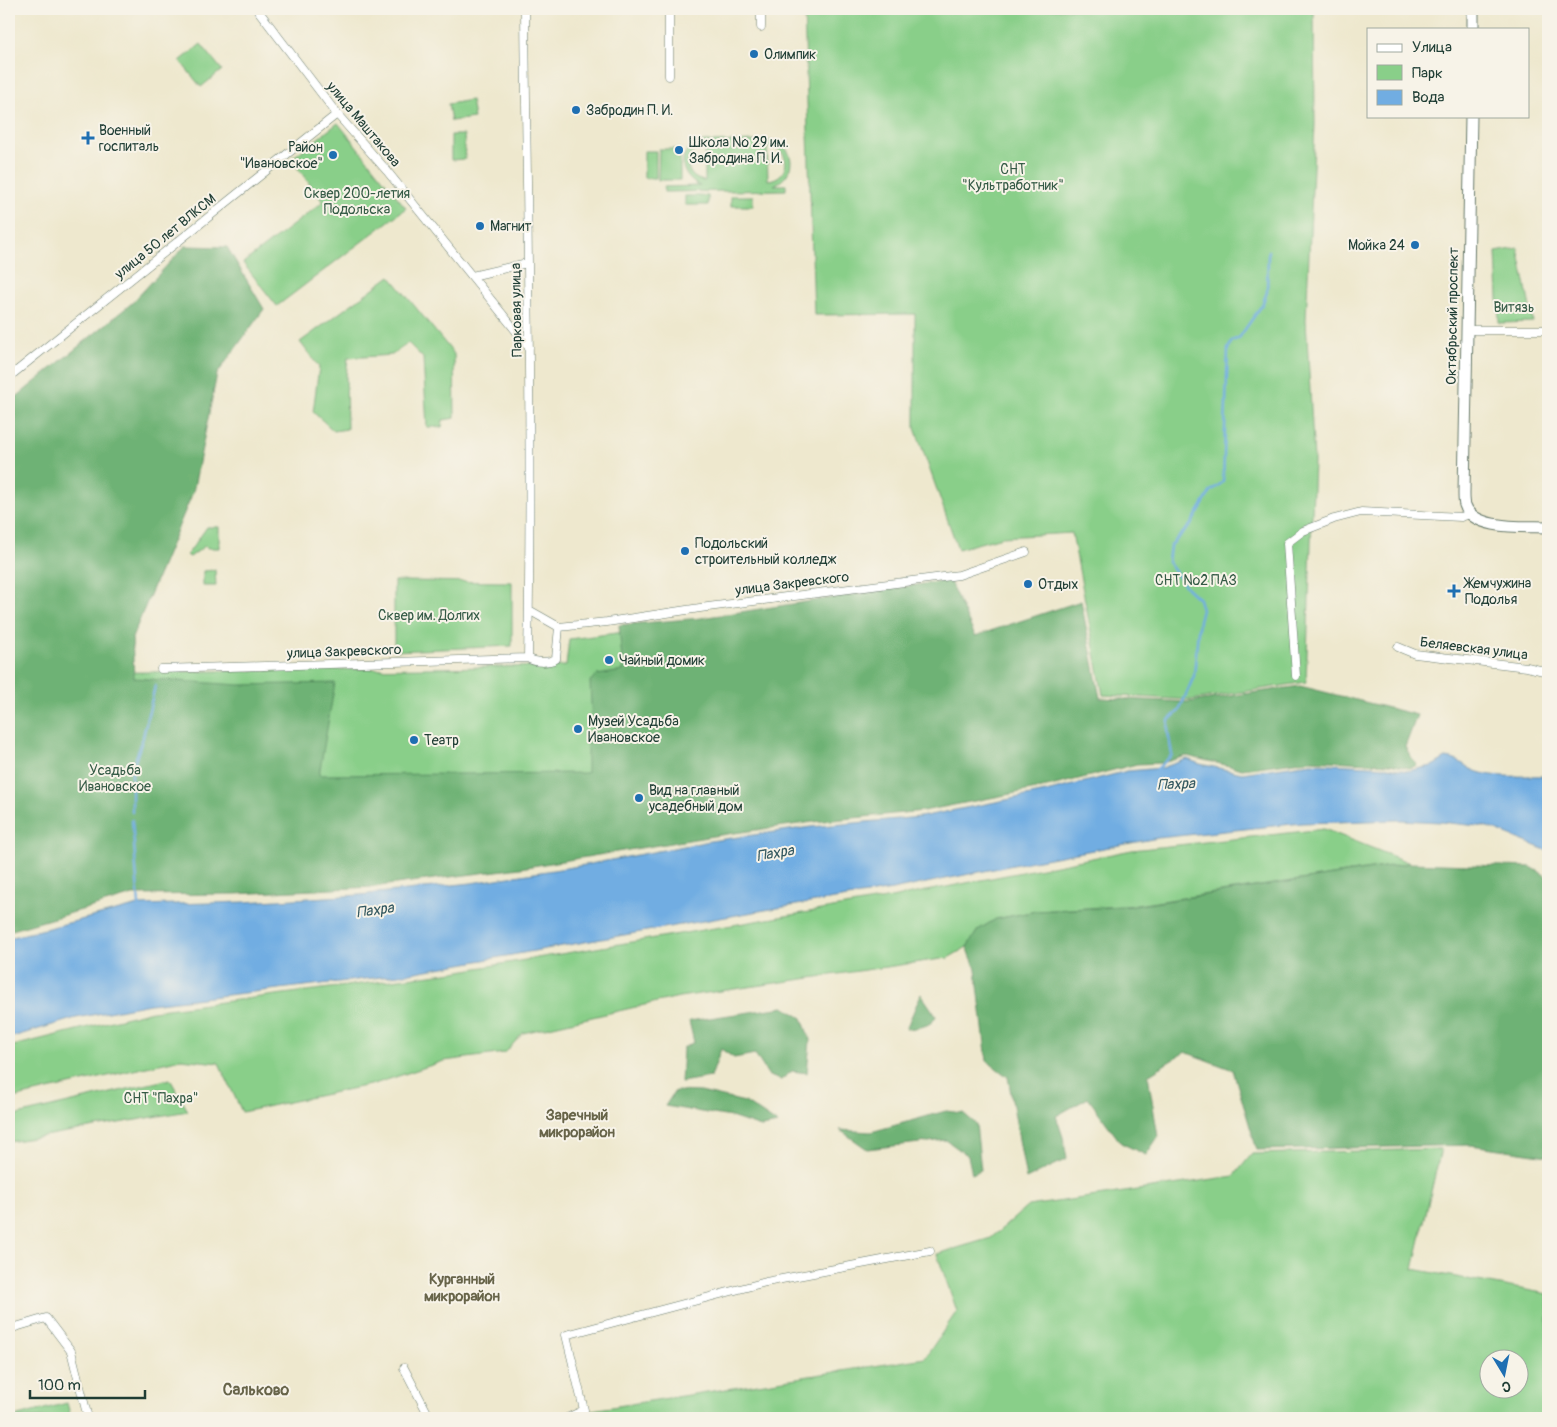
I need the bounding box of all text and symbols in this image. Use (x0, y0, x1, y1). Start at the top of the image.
legend (1367, 28, 1530, 118)
text: Улица (1412, 38, 1452, 57)
place label: Олимпик (764, 46, 816, 63)
marker: Олимпик (748, 48, 760, 60)
text: Парк (1412, 64, 1443, 83)
street label: улица Маштакова (322, 77, 404, 170)
text: Вода (1412, 88, 1445, 107)
place label: Забродин П. И. (586, 102, 673, 119)
marker: Забродин П. И. (570, 104, 582, 116)
place label: Военный госпиталь (99, 122, 159, 155)
marker: Военный госпиталь (81, 131, 95, 145)
place label: Школа № 29 им. Забродина П. И. (689, 134, 789, 167)
place label: Район "Ивановское" (240, 139, 323, 172)
marker: Школа № 29 им. Забродина П. И. (673, 144, 685, 156)
marker: Район "Ивановское" (327, 149, 339, 161)
park label: СНТ "Культработник" (962, 161, 1064, 194)
park label: Сквер 200-летия Подольска (304, 185, 410, 218)
street label: улица 50 лет ВЛКСМ (110, 190, 219, 283)
place label: Магнит (490, 218, 532, 235)
marker: Магнит (474, 220, 486, 232)
place label: Мойка 24 (1348, 237, 1405, 254)
marker: Мойка 24 (1409, 239, 1421, 251)
street label: Октябрьский проспект (1443, 247, 1462, 385)
street label: Парковая улица (507, 263, 526, 357)
park label: Витязь (1494, 299, 1534, 316)
place label: Подольский строительный колледж (695, 535, 836, 568)
marker: Подольский строительный колледж (679, 545, 691, 557)
street label: улица Закревского (733, 568, 850, 599)
park label: СНТ №2 ПАЗ (1155, 572, 1237, 589)
place label: Жемчужина Подолья (1463, 575, 1531, 608)
place label: Отдых (1038, 576, 1078, 593)
marker: Отдых (1022, 578, 1034, 590)
marker: Жемчужина Подолья (1447, 584, 1461, 598)
park label: Сквер им. Долгих (378, 607, 480, 624)
street label: Беляевская улица (1419, 633, 1529, 664)
street label: улица Закревского (285, 641, 402, 662)
place label: Чайный домик (619, 652, 705, 669)
marker: Чайный домик (603, 654, 615, 666)
place label: Музей Усадьба Ивановское (588, 713, 679, 746)
marker: Музей Усадьба Ивановское (572, 723, 584, 735)
place label: Театр (424, 732, 459, 749)
marker: Театр (408, 734, 420, 746)
park label: Усадьба Ивановское (79, 762, 151, 795)
water label: Пахра (1157, 774, 1196, 795)
place label: Вид на главный усадебный дом (648, 782, 743, 815)
marker: Вид на главный усадебный дом (633, 792, 645, 804)
water label: Пахра (755, 841, 796, 866)
water label: Пахра (355, 898, 396, 923)
park label: СНТ "Пахра" (124, 1090, 198, 1107)
district label: Заречный микрорайон (539, 1106, 616, 1142)
district label: Курганный микрорайон (424, 1270, 501, 1306)
north arrow (1480, 1350, 1530, 1400)
scale bar (30, 1367, 145, 1399)
text: 100 m (38, 1376, 81, 1395)
text: С (1500, 1377, 1512, 1395)
district label: Сальково (223, 1380, 290, 1400)

